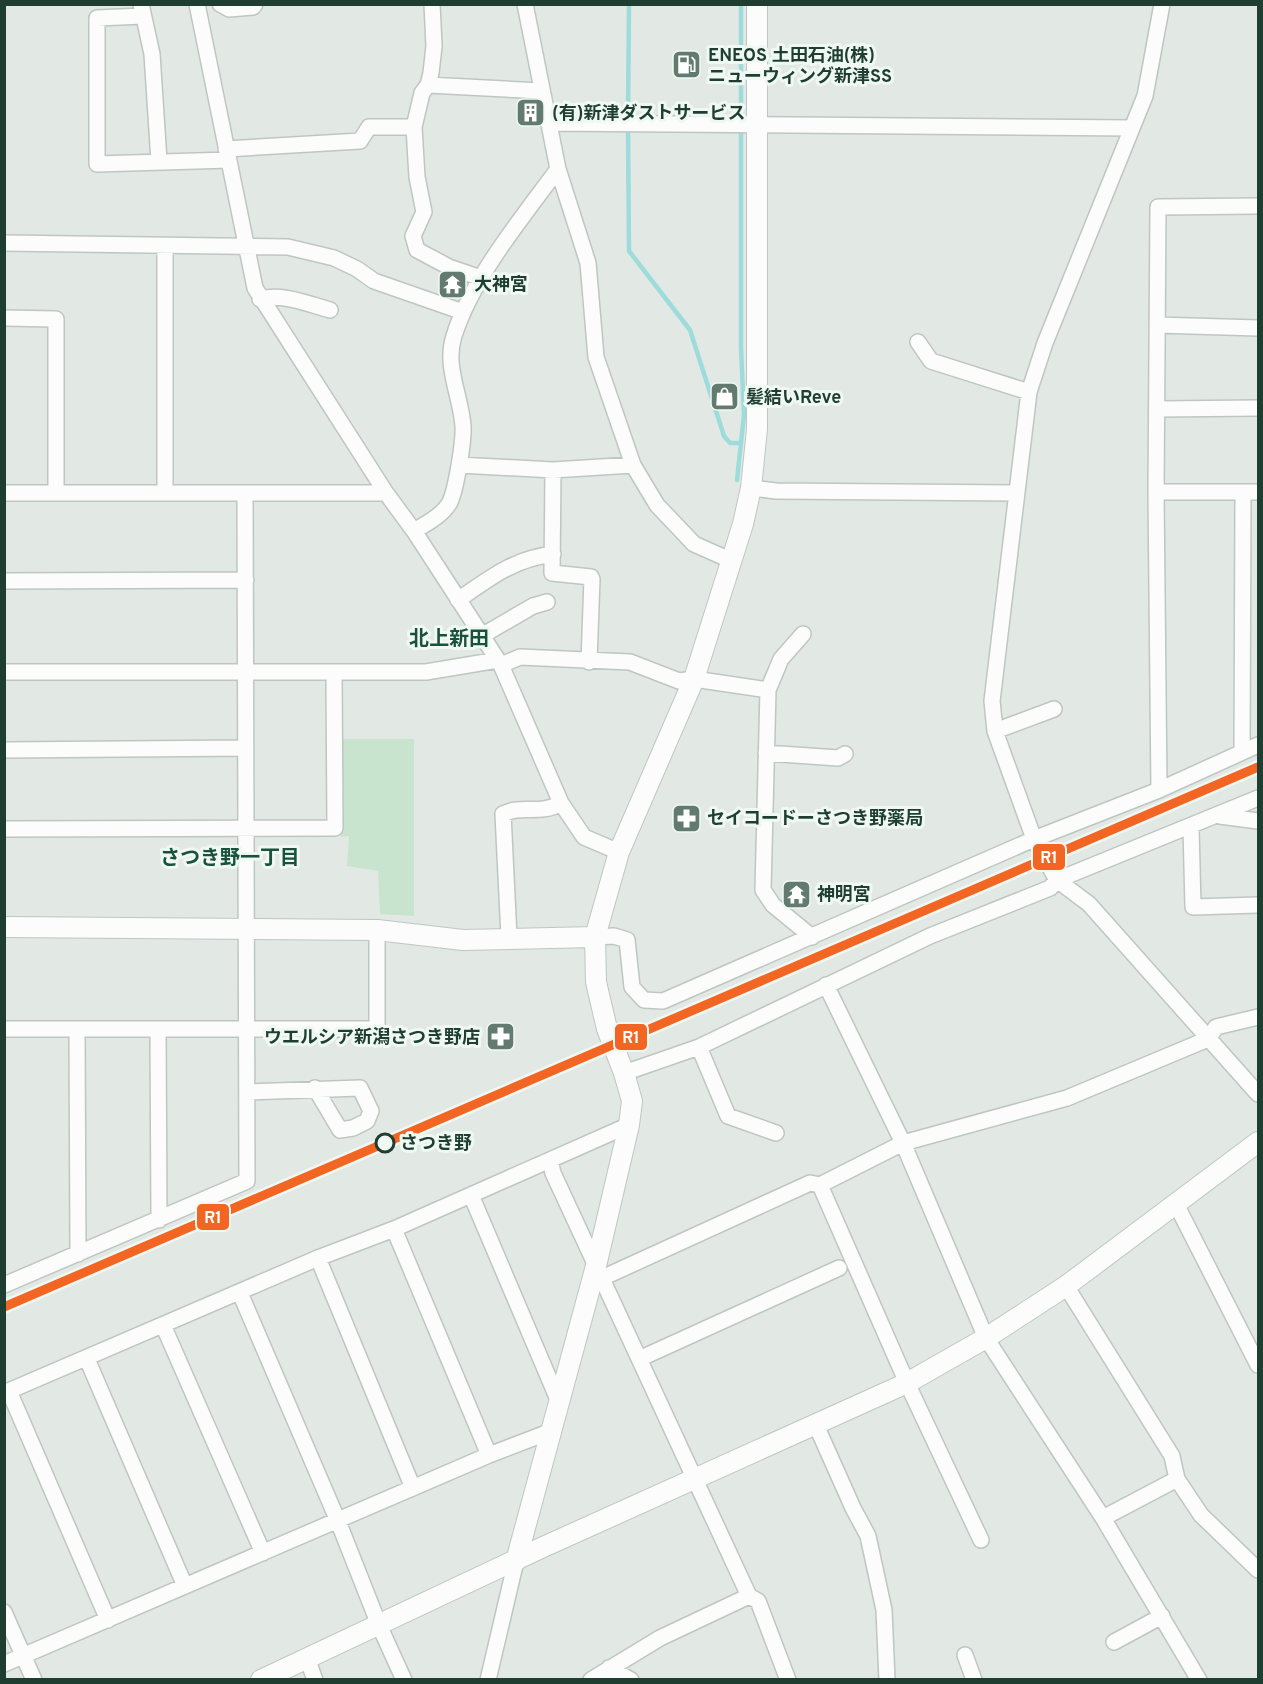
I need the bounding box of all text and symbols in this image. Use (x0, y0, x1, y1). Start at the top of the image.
place label: ENEOS 土田石油(株) ニューウィング新津SS (708, 45, 892, 89)
fuel station icon: ENEOS 土田石油(株) ニューウィング新津SS (671, 49, 703, 81)
building icon: (有)新津ダストサービス (515, 97, 547, 129)
place label: (有)新津ダストサービス (552, 103, 745, 126)
temple icon: 大神宮 (437, 268, 469, 300)
place label: 大神宮 (474, 274, 528, 297)
shop icon: 髪結いReve (709, 381, 741, 413)
place label: 髪結いReve (746, 387, 841, 410)
district label: 北上新田 (409, 627, 489, 653)
pharmacy icon: セイコードーさつき野薬局 (670, 802, 702, 834)
place label: セイコードーさつき野薬局 (707, 808, 923, 831)
line badge: R1 (1032, 843, 1066, 871)
district label: さつき野一丁目 (160, 846, 300, 872)
text: R1 (1040, 849, 1058, 869)
temple icon: 神明宮 (780, 878, 812, 910)
place label: 神明宮 (817, 884, 871, 907)
pharmacy icon: ウエルシア新潟さつき野店 (485, 1021, 517, 1053)
line badge: R1 (614, 1023, 648, 1051)
place label: ウエルシア新潟さつき野店 (264, 1027, 480, 1050)
text: R1 (622, 1029, 640, 1049)
marker: さつき野 (375, 1133, 395, 1153)
place label: さつき野 (400, 1133, 472, 1156)
line badge: R1 (196, 1203, 230, 1231)
text: R1 (204, 1209, 222, 1229)

